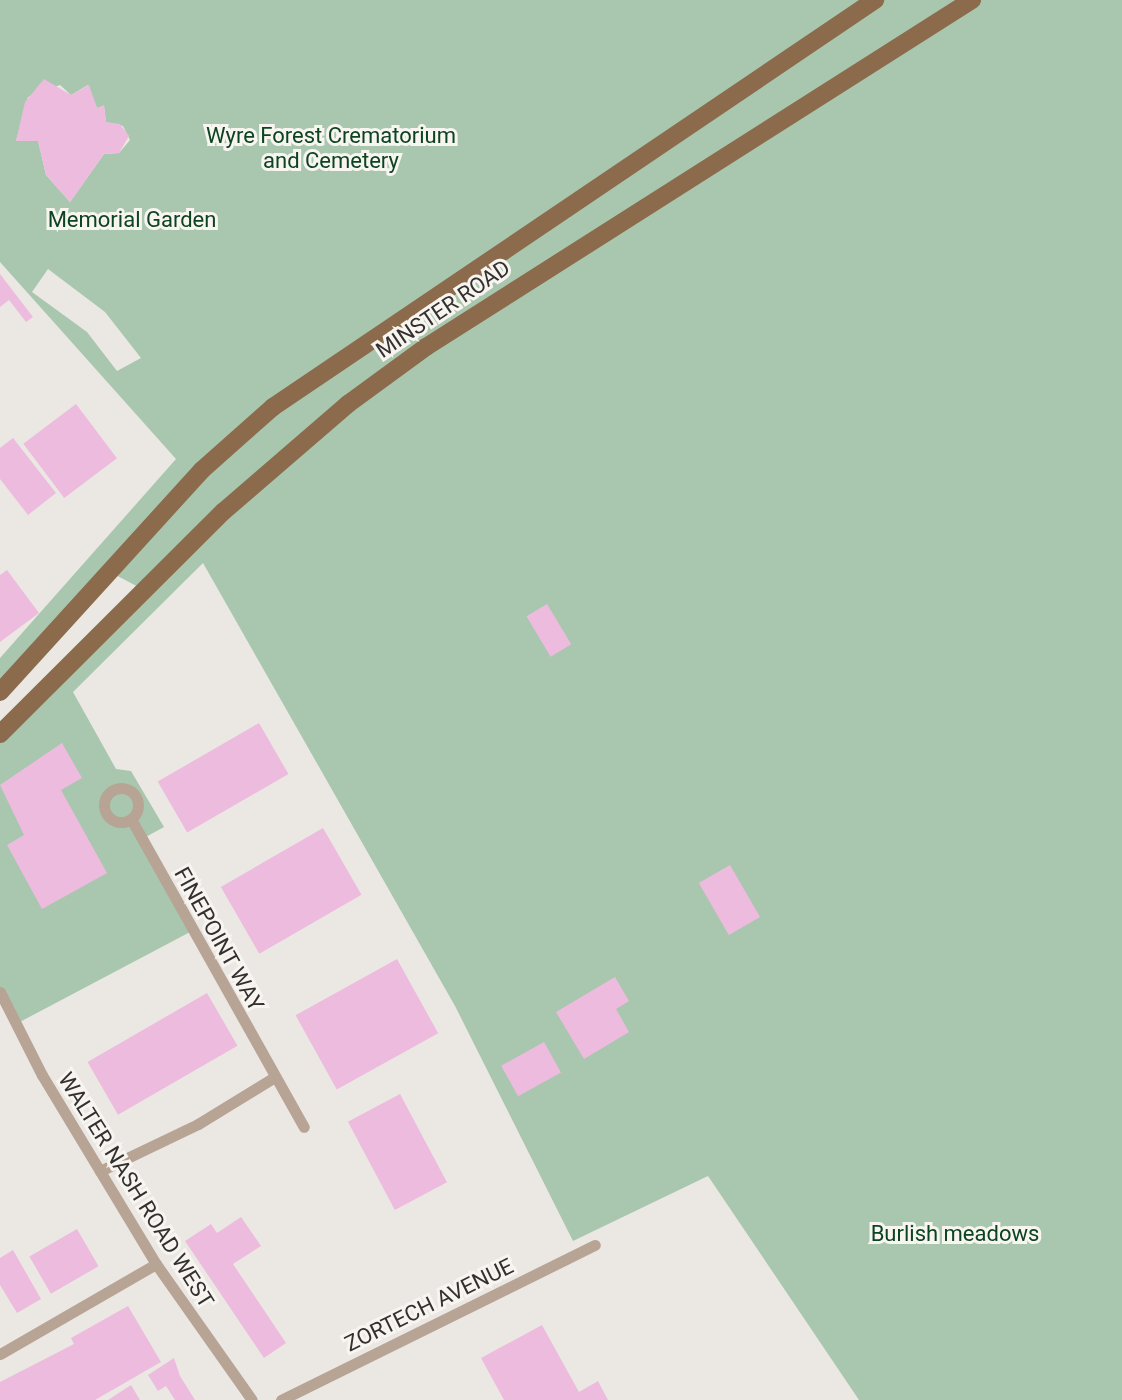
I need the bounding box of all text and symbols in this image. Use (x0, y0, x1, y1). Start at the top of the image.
park label: Wyre Forest Crematorium and Cemetery (206, 122, 456, 174)
park label: Memorial Garden (48, 207, 216, 233)
street label: MINSTER ROAD (371, 254, 515, 364)
street label: FINEPOINT WAY (168, 862, 270, 1016)
street label: WALTER NASH ROAD WEST (53, 1068, 219, 1312)
park label: Burlish meadows (871, 1221, 1039, 1247)
street label: ZORTECH AVENUE (340, 1253, 518, 1357)

